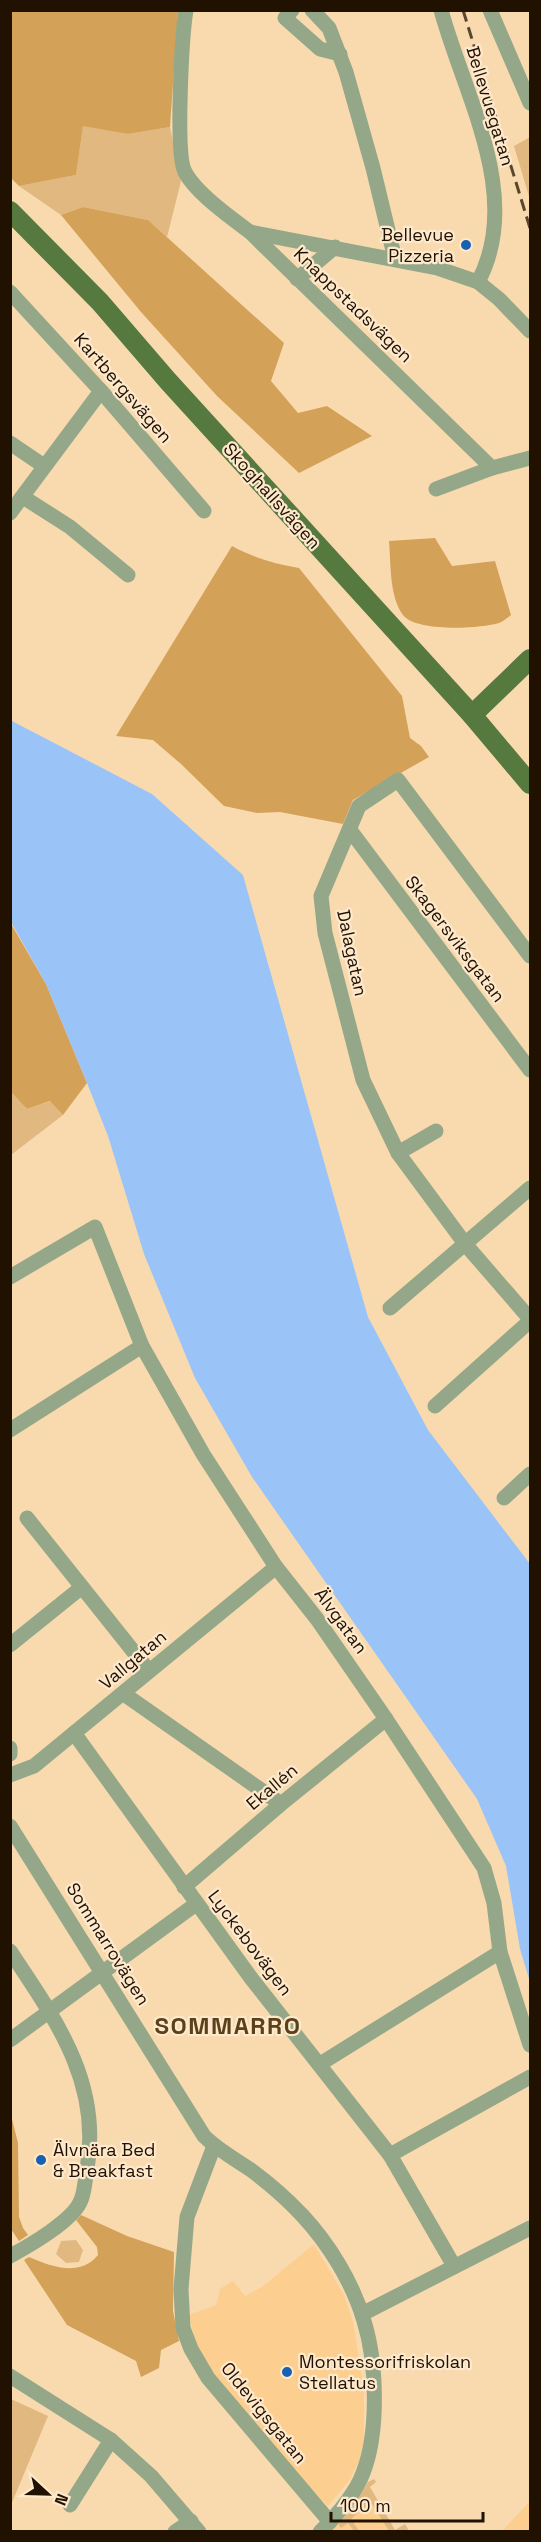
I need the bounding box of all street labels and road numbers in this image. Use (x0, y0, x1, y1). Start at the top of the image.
street label: Bellevuegatan (461, 43, 520, 168)
street label: Knappstadsvägen (289, 242, 418, 367)
street label: Kartbergsvägen (69, 328, 178, 448)
street label: Skoghallsvägen (219, 438, 326, 554)
street label: Skagersviksgatan (400, 871, 511, 1007)
street label: Dalagatan (332, 908, 373, 998)
street label: Älvgatan (310, 1583, 373, 1658)
street label: Vallgatan (94, 1625, 171, 1694)
street label: Ekallén (241, 1758, 302, 1815)
street label: Sommarrovägen (62, 1878, 155, 2009)
street label: Lyckebovägen (203, 1885, 298, 2000)
street label: Oldevigsgatan (216, 2357, 312, 2468)

